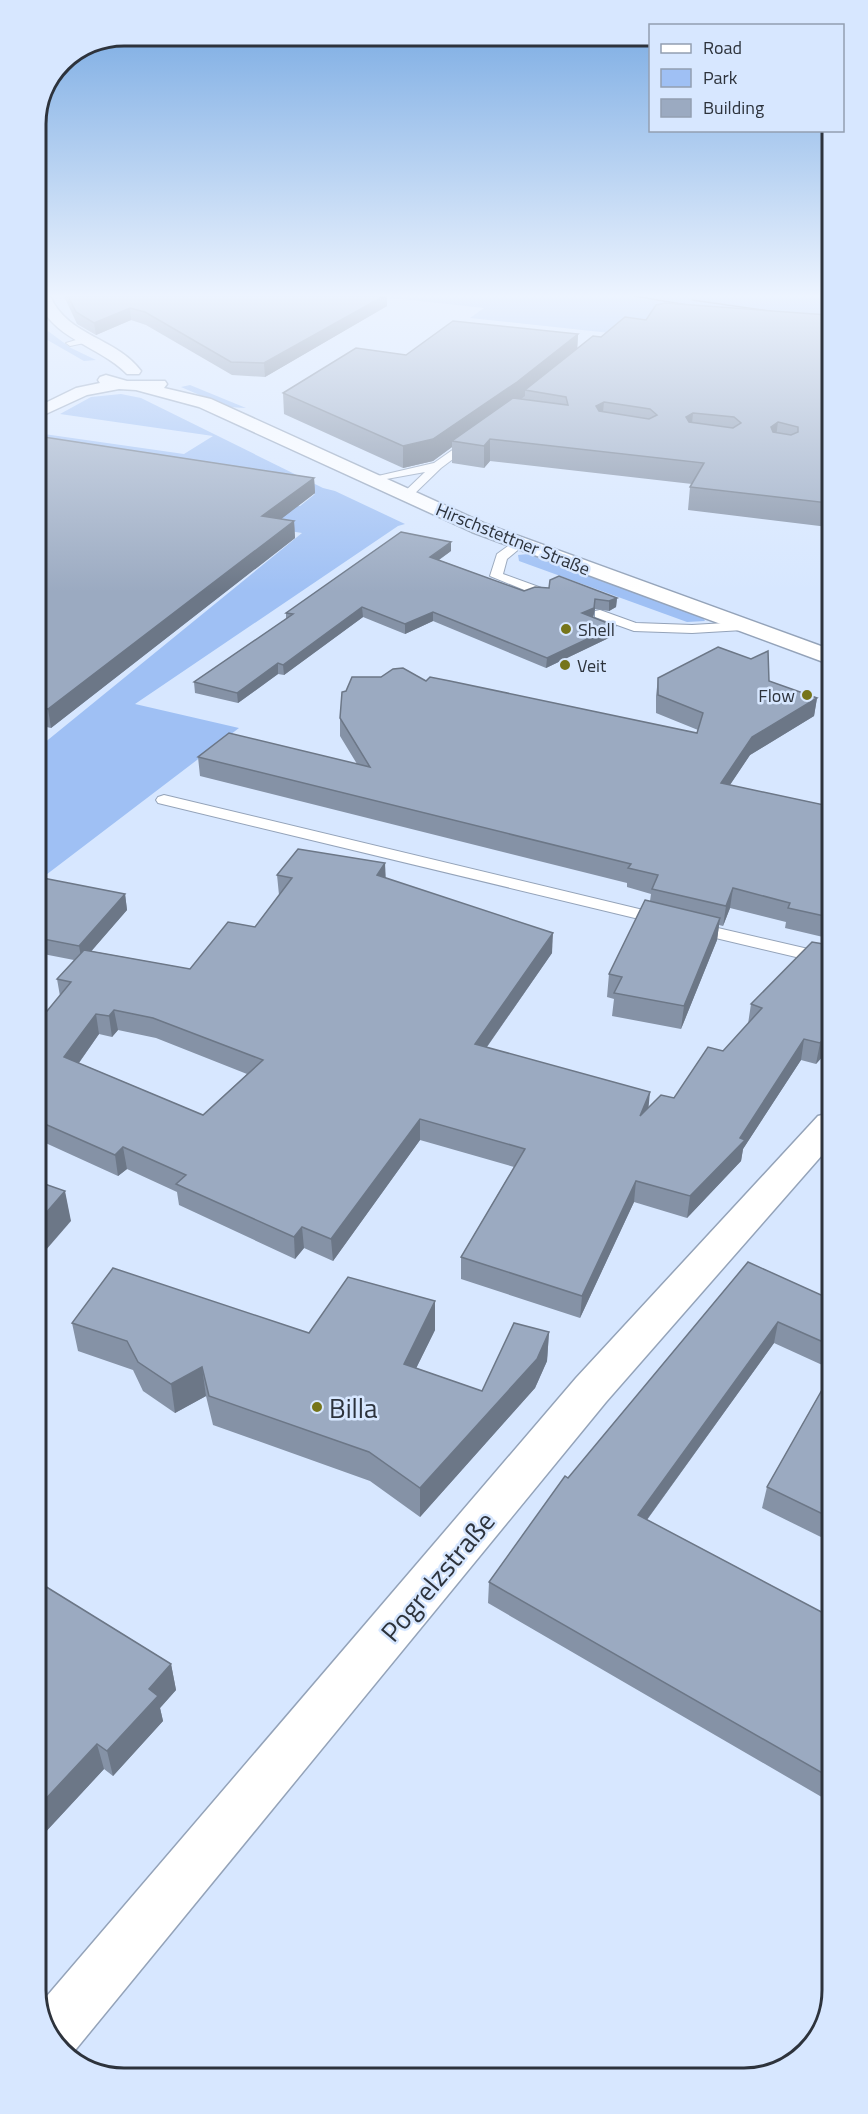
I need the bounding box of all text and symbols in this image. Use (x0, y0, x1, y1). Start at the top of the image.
legend (649, 24, 844, 132)
text: Road (703, 34, 742, 61)
text: Park (703, 64, 738, 91)
text: Building (703, 94, 764, 121)
street label: Hirschstettner Straße (432, 496, 594, 582)
place label: Shell (578, 616, 615, 643)
marker: Shell (559, 622, 573, 636)
place label: Veit (577, 652, 607, 679)
marker: Veit (558, 658, 572, 672)
place label: Flow (758, 682, 795, 709)
marker: Flow (800, 688, 814, 702)
place label: Billa (329, 1387, 378, 1428)
marker: Billa (310, 1400, 324, 1414)
street label: Pogrelzstraße (370, 1502, 504, 1650)

